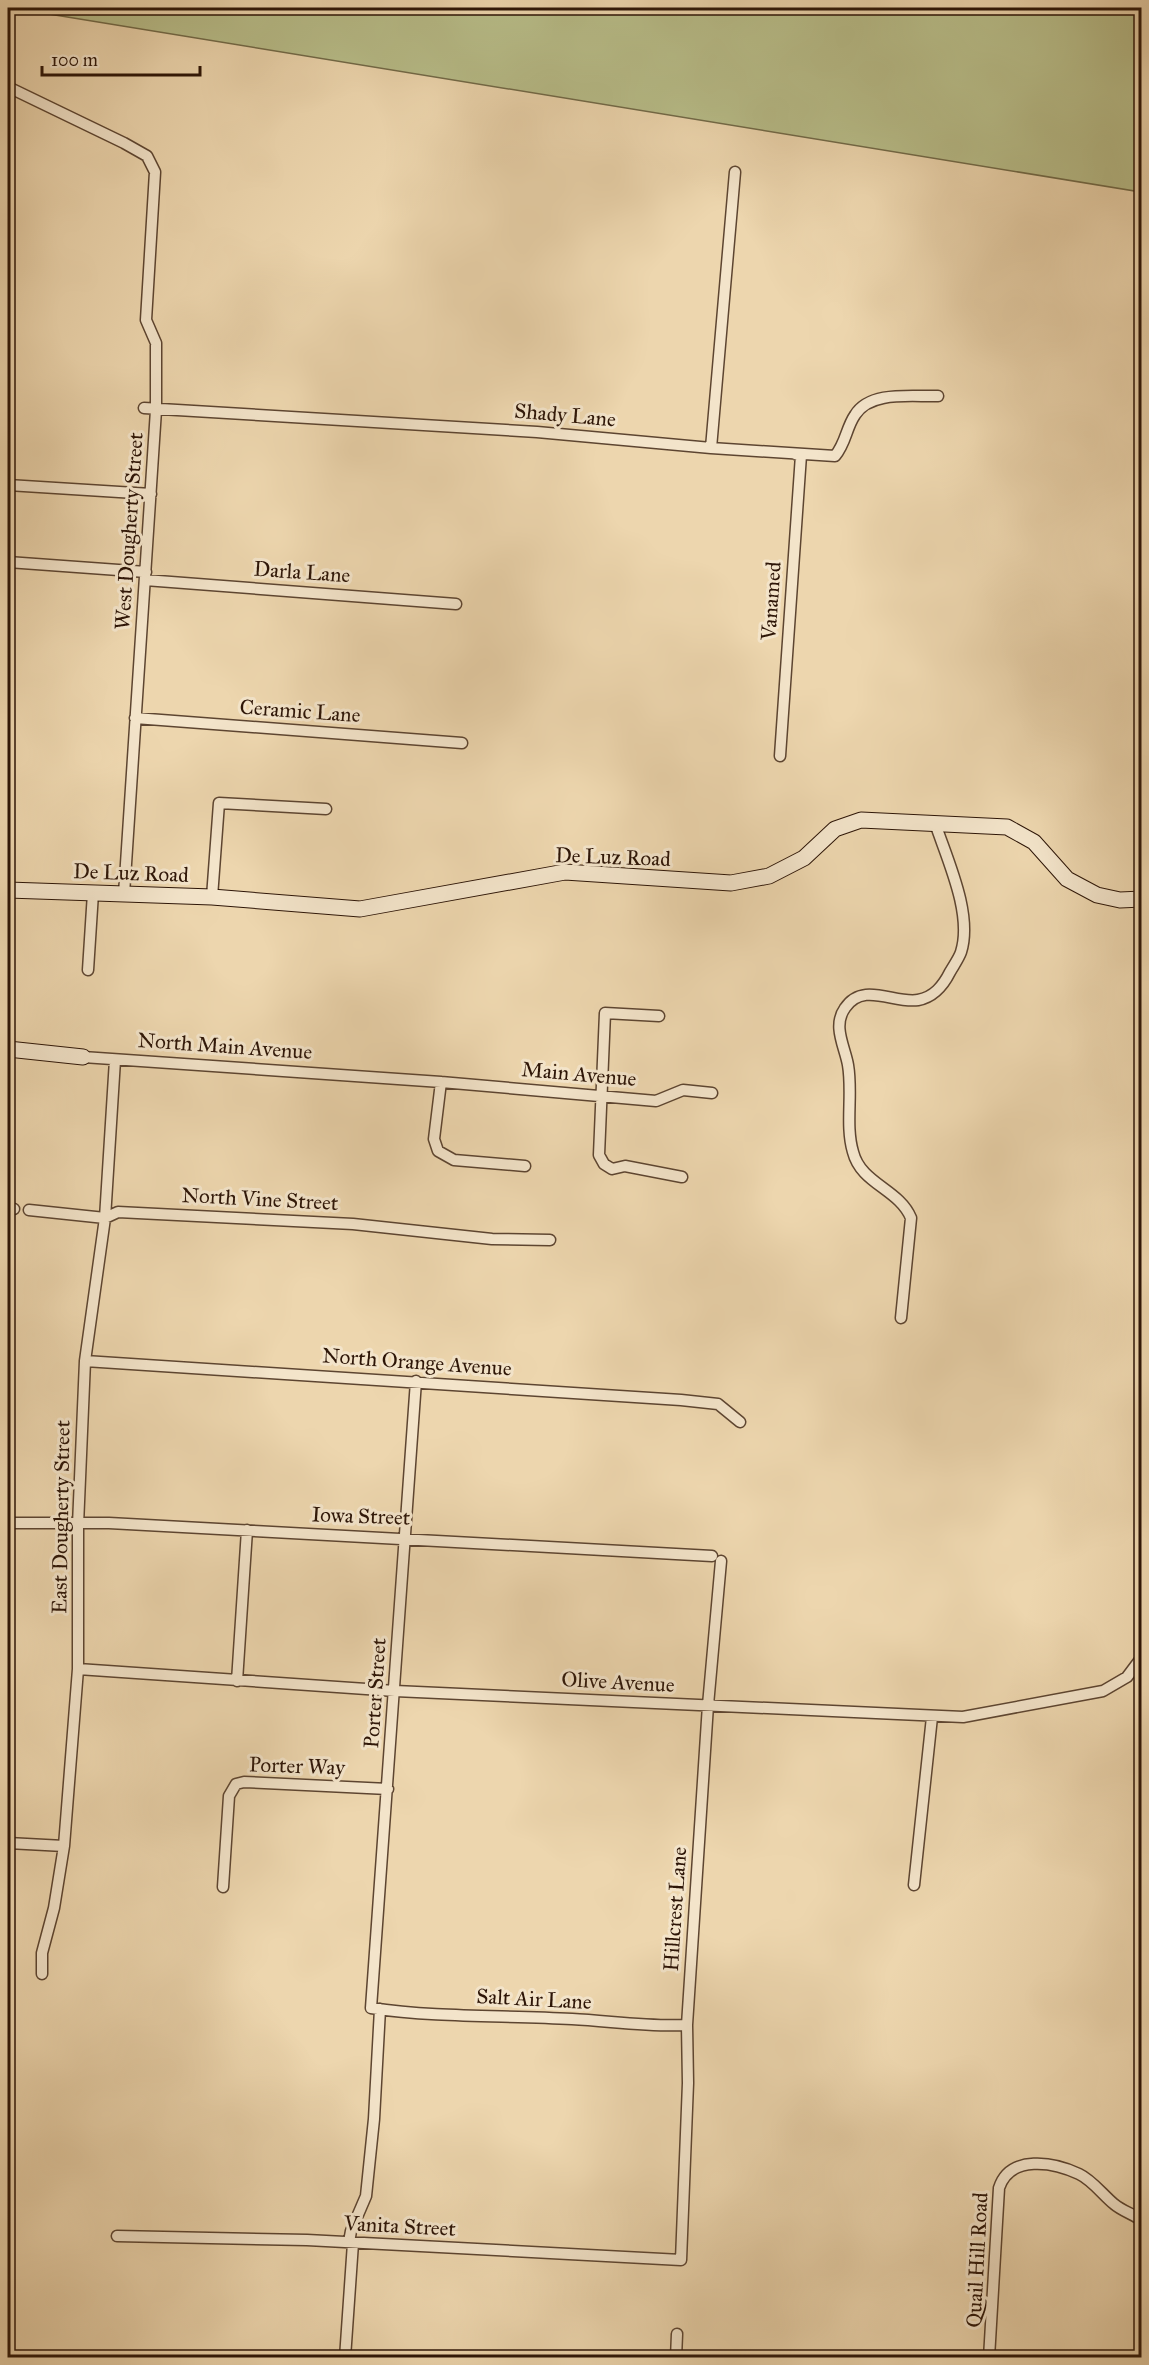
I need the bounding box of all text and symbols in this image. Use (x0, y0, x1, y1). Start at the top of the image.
scale bar (42, 39, 200, 77)
text: 100 m (51, 49, 98, 71)
street label: Shady Lane (513, 398, 617, 432)
street label: West Dougherty Street (109, 431, 149, 631)
street label: Darla Lane (253, 556, 351, 588)
street label: Vanamed (755, 560, 787, 642)
street label: Ceramic Lane (239, 694, 362, 728)
street label: De Luz Road (555, 842, 672, 872)
street label: De Luz Road (73, 858, 190, 888)
street label: North Main Avenue (137, 1027, 313, 1065)
street label: Main Avenue (520, 1056, 638, 1092)
street label: North Vine Street (181, 1182, 340, 1216)
street label: North Orange Avenue (321, 1342, 513, 1382)
street label: East Dougherty Street (46, 1419, 76, 1614)
street label: Iowa Street (311, 1501, 411, 1531)
street label: Porter Street (358, 1636, 392, 1749)
street label: Olive Avenue (561, 1666, 676, 1698)
street label: Porter Way (249, 1751, 347, 1781)
street label: Hillcrest Lane (658, 1846, 692, 1972)
street label: Salt Air Lane (476, 1983, 593, 2015)
street label: Quail Hill Road (960, 2191, 994, 2328)
street label: Vanita Street (342, 2210, 457, 2242)

